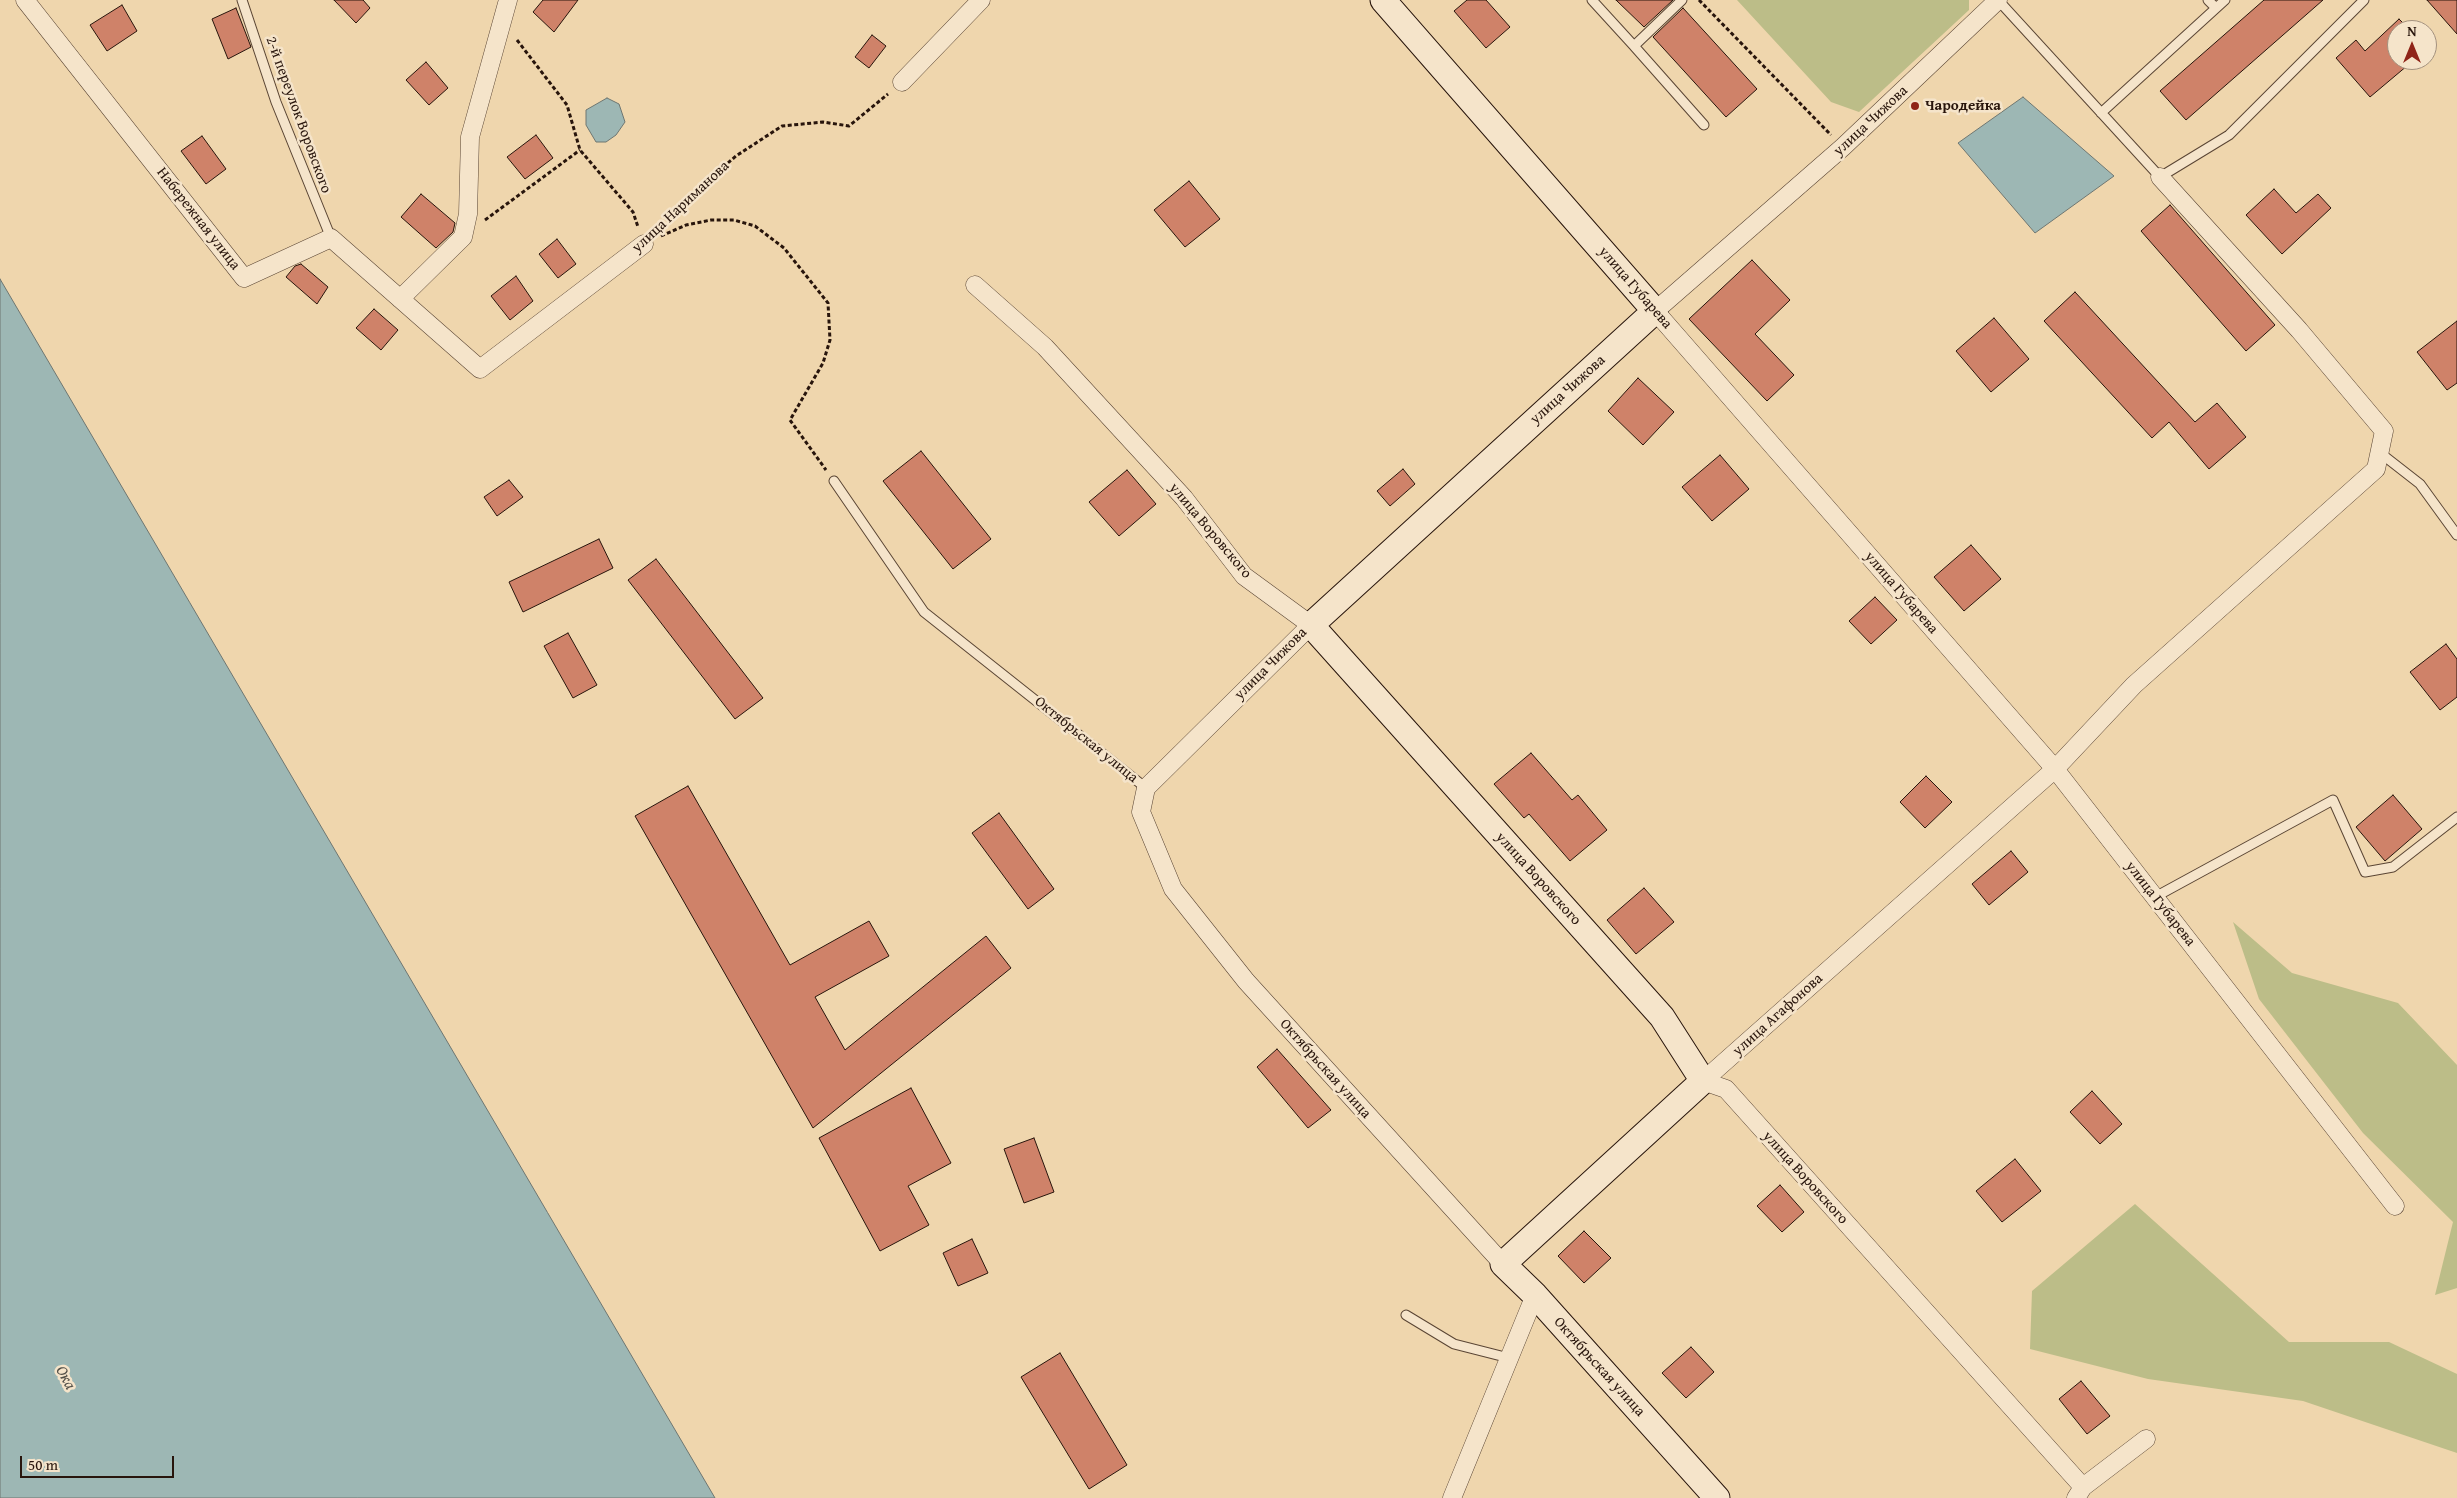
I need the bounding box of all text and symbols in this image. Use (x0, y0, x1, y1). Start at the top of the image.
north arrow (2387, 20, 2437, 70)
text: N (2407, 21, 2417, 41)
street label: 2-й переулок Воровского (261, 34, 335, 196)
street label: улица Чижова (1830, 82, 1912, 160)
place label: Чародейка (1925, 97, 2001, 115)
marker: Чародейка (1909, 100, 1921, 112)
street label: улица Нариманова (629, 157, 733, 257)
street label: Набережная улица (152, 164, 244, 274)
street label: улица Губарева (1594, 243, 1676, 333)
street label: улица Чижова (1527, 352, 1609, 428)
street label: улица Воровского (1165, 480, 1255, 582)
street label: улица Губарева (1860, 548, 1942, 638)
street label: улица Чижова (1231, 624, 1311, 704)
street label: Октябрьская улица (1031, 693, 1141, 787)
street label: улица Воровского (1491, 829, 1585, 929)
street label: улица Губарева (2121, 858, 2199, 950)
street label: улица Агафонова (1729, 970, 1827, 1060)
street label: Октябрьская улица (1276, 1016, 1374, 1122)
street label: улица Воровского (1758, 1128, 1852, 1228)
street label: Октябрьская улица (1550, 1314, 1648, 1420)
water label: Ока (51, 1363, 79, 1393)
scale bar (22, 1446, 176, 1478)
text: 50 m (28, 1454, 58, 1475)

